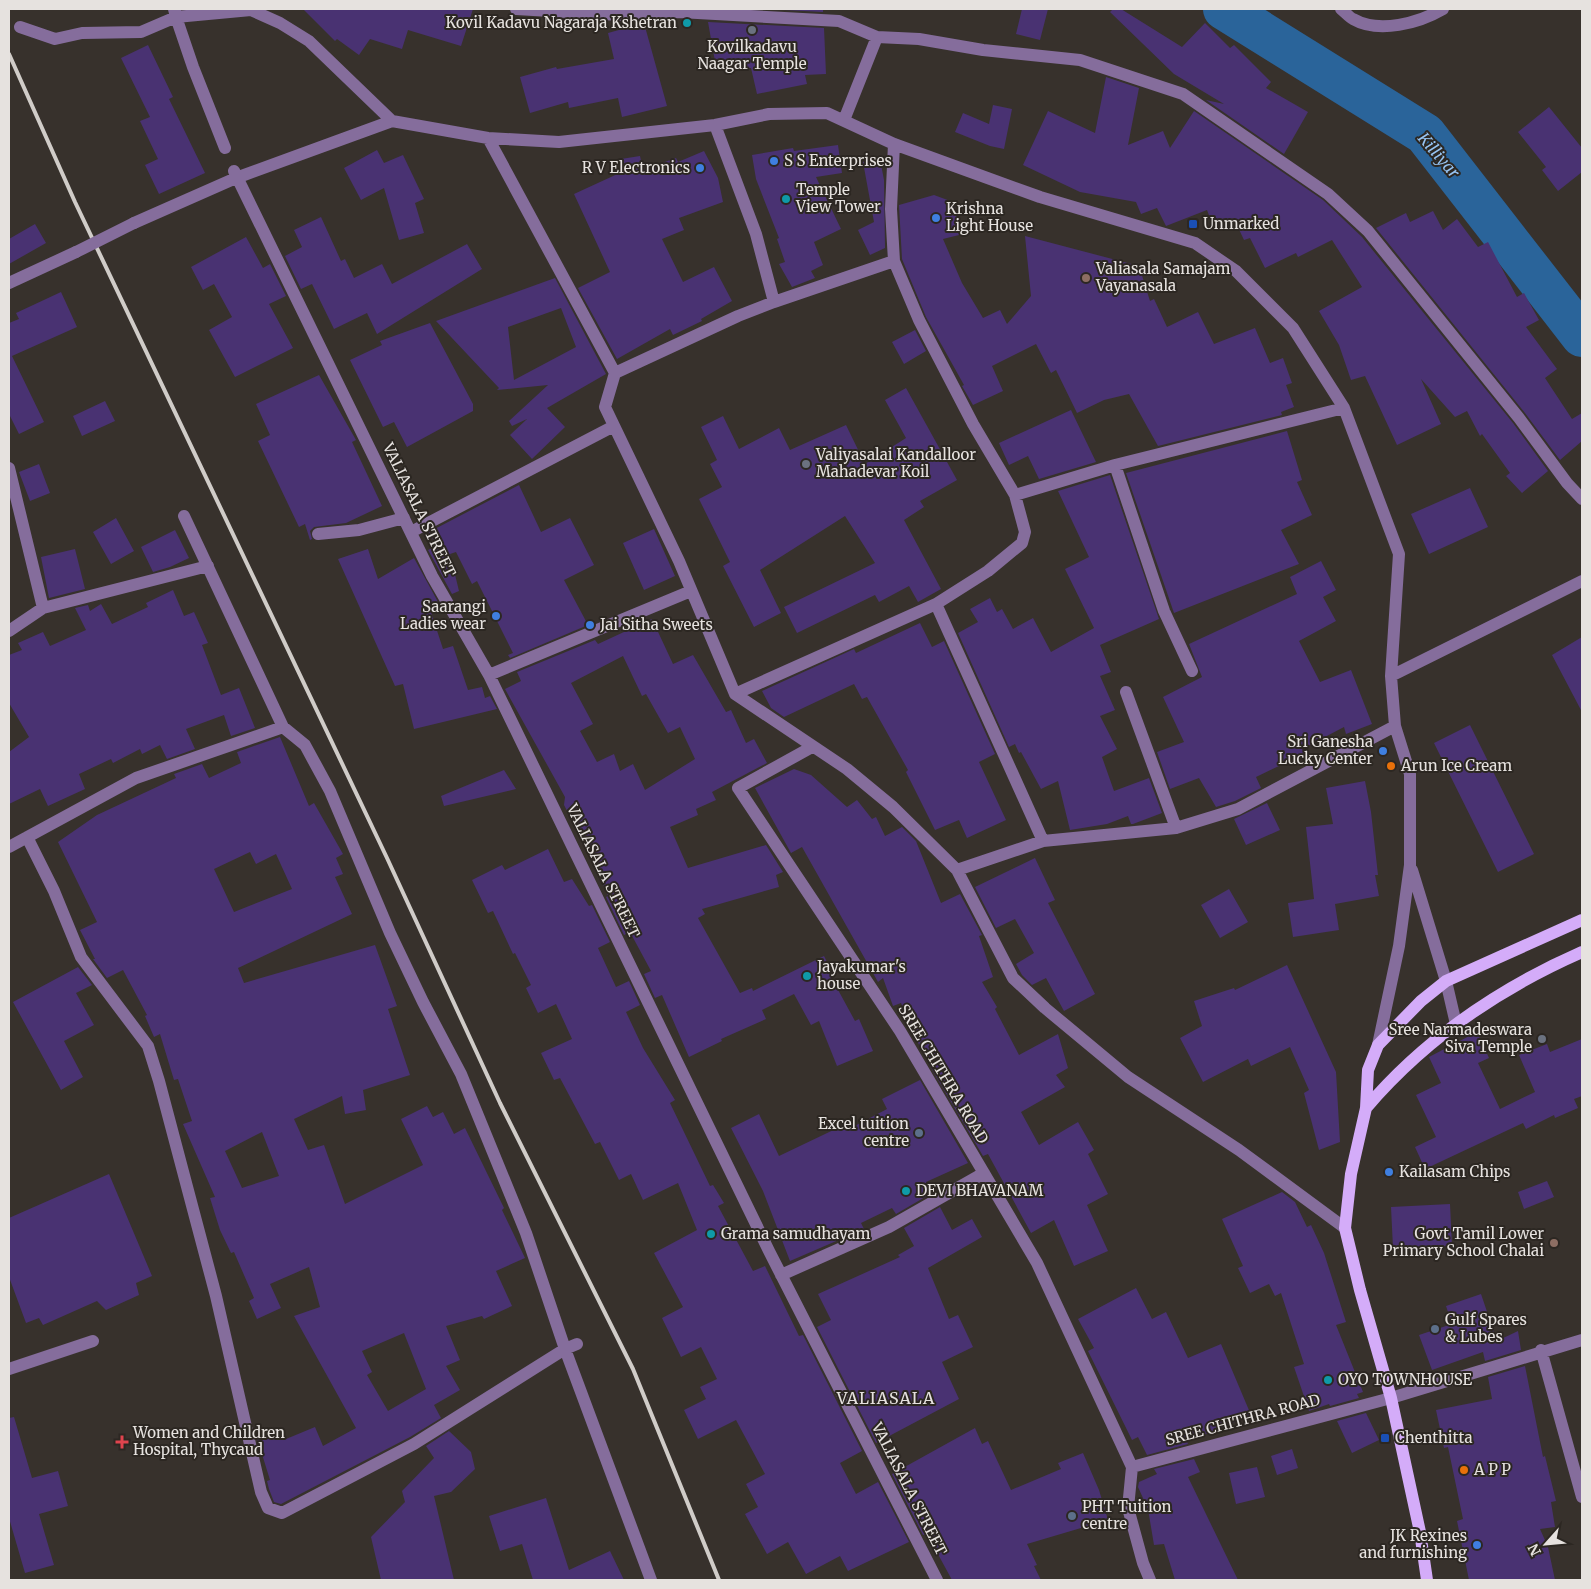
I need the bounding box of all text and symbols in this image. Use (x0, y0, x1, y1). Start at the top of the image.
place label: Kovil Kadavu Nagaraja Kshetran (445, 13, 677, 32)
marker: Kovil Kadavu Nagaraja Kshetran (681, 17, 693, 29)
marker: Kovilkadavu Naagar Temple (746, 24, 758, 36)
place label: Kovilkadavu Naagar Temple (698, 37, 807, 73)
water label: Killiyar (1413, 128, 1464, 182)
place label: S S Enterprises (784, 151, 892, 170)
marker: S S Enterprises (768, 155, 780, 167)
place label: R V Electronics (582, 158, 690, 177)
marker: R V Electronics (694, 162, 706, 174)
place label: Temple View Tower (795, 180, 881, 216)
marker: Temple View Tower (780, 193, 792, 205)
place label: Krishna Light House (946, 199, 1033, 235)
marker: Krishna Light House (930, 212, 942, 224)
place label: Unmarked (1203, 214, 1279, 233)
marker: Unmarked (1187, 218, 1199, 230)
place label: Valiasala Samajam Vayanasala (1095, 259, 1230, 295)
marker: Valiasala Samajam Vayanasala (1080, 272, 1092, 284)
street label: VALIASALA STREET (378, 439, 460, 580)
place label: Valiyasalai Kandalloor Mahadevar Koil (815, 445, 976, 481)
marker: Valiyasalai Kandalloor Mahadevar Koil (800, 458, 812, 470)
place label: Saarangi Ladies wear (400, 597, 486, 633)
marker: Saarangi Ladies wear (490, 610, 502, 622)
place label: Jai Sitha Sweets (599, 615, 713, 634)
marker: Jai Sitha Sweets (584, 619, 596, 631)
place label: Sri Ganesha Lucky Center (1278, 732, 1373, 768)
marker: Sri Ganesha Lucky Center (1377, 745, 1389, 757)
place label: Arun Ice Cream (1400, 756, 1512, 775)
marker: Arun Ice Cream (1385, 760, 1397, 772)
street label: VALIASALA STREET (562, 800, 644, 941)
place label: Jayakumar's house (816, 957, 906, 993)
marker: Jayakumar's house (801, 970, 813, 982)
street label: SREE CHITHRA ROAD (894, 1001, 993, 1147)
place label: Sree Narmadeswara Siva Temple (1389, 1020, 1532, 1056)
marker: Sree Narmadeswara Siva Temple (1536, 1033, 1548, 1045)
place label: Excel tuition centre (818, 1114, 909, 1150)
marker: Excel tuition centre (913, 1127, 925, 1139)
place label: Kailasam Chips (1399, 1162, 1510, 1181)
marker: Kailasam Chips (1383, 1166, 1395, 1178)
place label: DEVI BHAVANAM (916, 1181, 1044, 1200)
marker: DEVI BHAVANAM (900, 1185, 912, 1197)
place label: Grama samudhayam (721, 1224, 871, 1243)
place label: Govt Tamil Lower Primary School Chalai (1383, 1224, 1544, 1260)
marker: Grama samudhayam (705, 1228, 717, 1240)
marker: Govt Tamil Lower Primary School Chalai (1548, 1237, 1560, 1249)
place label: Gulf Spares & Lubes (1445, 1310, 1527, 1346)
marker: Gulf Spares & Lubes (1429, 1323, 1441, 1335)
place label: OYO TOWNHOUSE (1338, 1370, 1473, 1389)
marker: OYO TOWNHOUSE (1322, 1374, 1334, 1386)
district label: VALIASALA (836, 1388, 935, 1408)
street label: SREE CHITHRA ROAD (1163, 1390, 1322, 1449)
street label: VALIASALA STREET (867, 1418, 951, 1559)
place label: Women and Children Hospital, Thycaud (132, 1423, 285, 1459)
place label: Chenthitta (1395, 1428, 1472, 1447)
marker: Chenthitta (1379, 1432, 1391, 1444)
marker: Women and Children Hospital, Thycaud (115, 1435, 129, 1449)
place label: A P P (1473, 1460, 1511, 1479)
marker: A P P (1458, 1464, 1470, 1476)
place label: PHT Tuition centre (1082, 1497, 1171, 1533)
marker: PHT Tuition centre (1066, 1510, 1078, 1522)
north arrow (1521, 1519, 1571, 1569)
place label: JK Rexines and furnishing (1359, 1526, 1467, 1562)
marker: JK Rexines and furnishing (1471, 1539, 1483, 1551)
text: N (1524, 1541, 1545, 1559)

